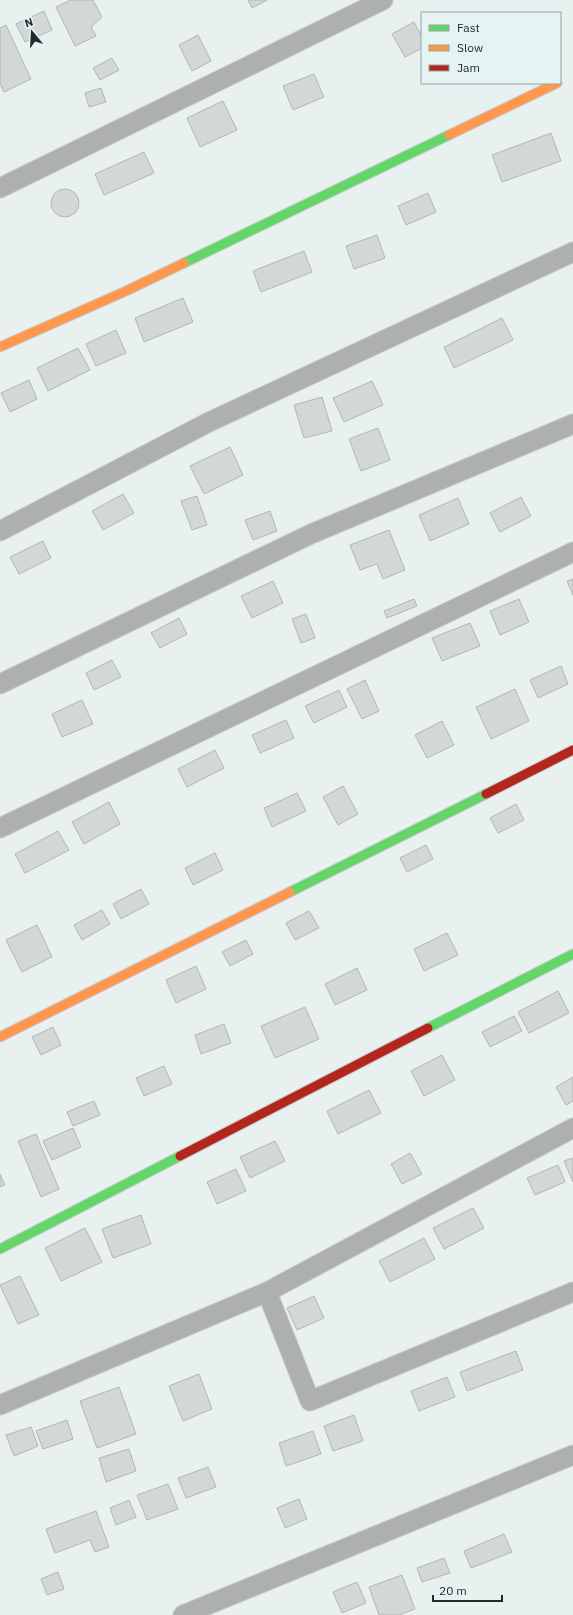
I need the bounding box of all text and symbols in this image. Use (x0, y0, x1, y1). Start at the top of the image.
north arrow (12, 12, 52, 52)
legend (421, 12, 561, 84)
text: N (23, 15, 35, 30)
text: Fast (457, 20, 480, 35)
text: Slow (457, 40, 483, 55)
text: Jam (457, 60, 480, 75)
scale bar (433, 1577, 502, 1603)
text: 20 m (439, 1583, 467, 1598)

